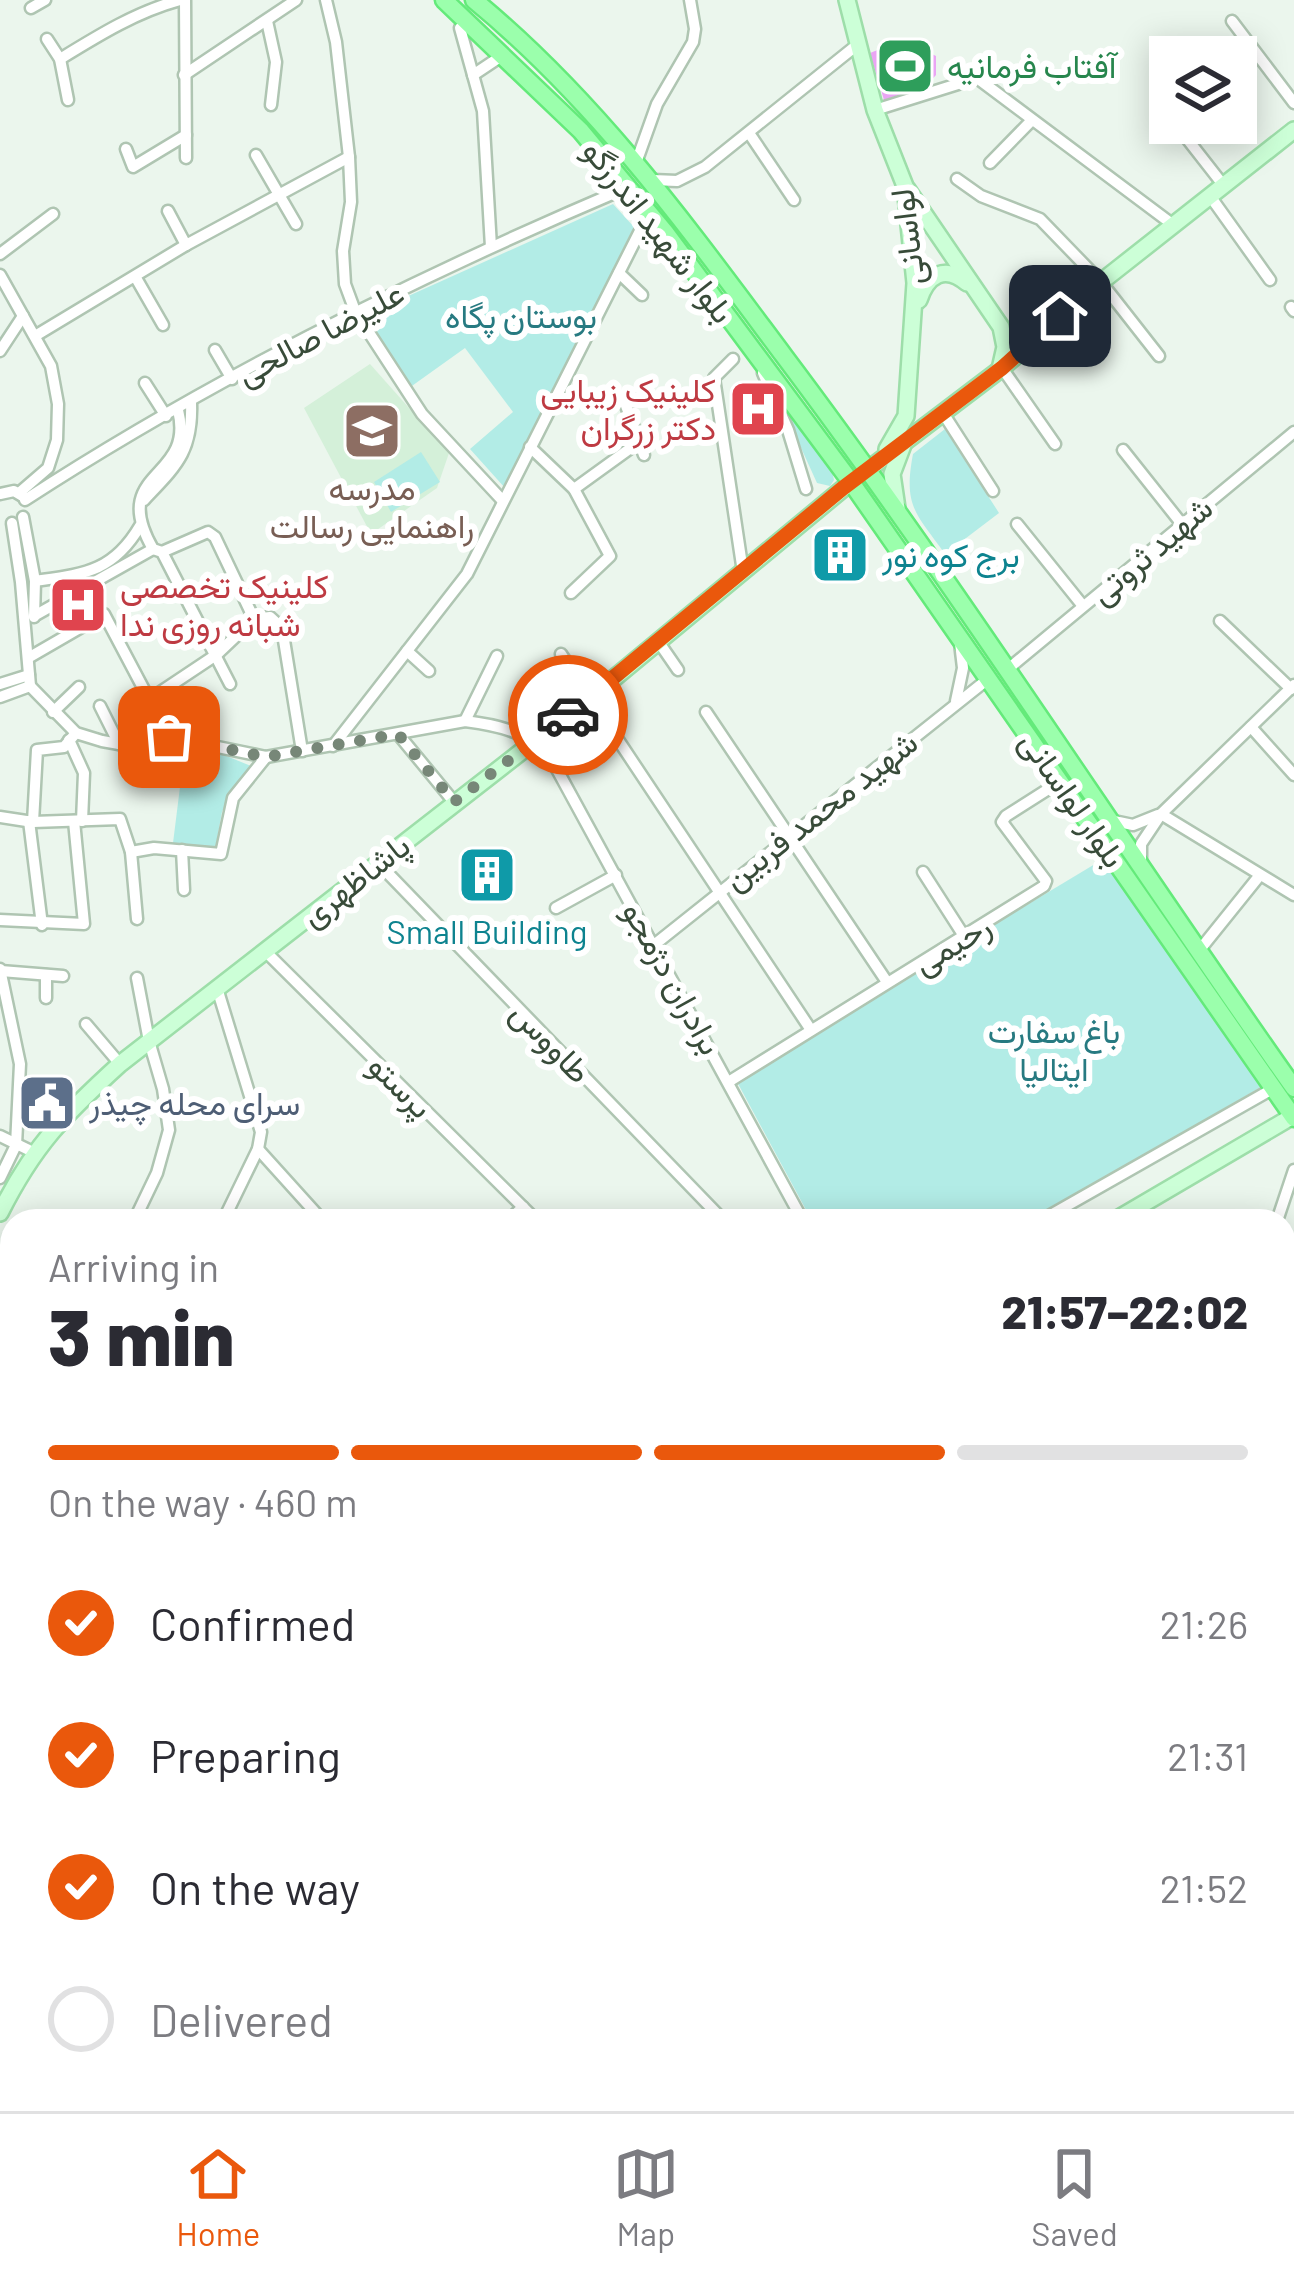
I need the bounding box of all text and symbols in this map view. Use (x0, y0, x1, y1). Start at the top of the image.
sports icon: آفتاب فرمانیه (874, 35, 936, 97)
map controls (1149, 36, 1257, 144)
button: layers (1149, 36, 1257, 144)
place label: آفتاب فرمانیه (947, 45, 1119, 87)
street label: بلوار شهید اندرزگو (574, 131, 744, 331)
street label: لواسانی (880, 186, 934, 288)
pin (1009, 265, 1111, 367)
street label: علیرضا صالحی (229, 271, 411, 395)
icon: home (1027, 283, 1093, 349)
park label: بوستان پگاه (445, 295, 597, 339)
place label: کلینیک زیبایی دکتر زرگران (540, 369, 716, 449)
hospital icon: کلینیک زیبایی دکتر زرگران (727, 378, 789, 440)
school or university icon: مدرسه راهنمایی رسالت (341, 400, 403, 462)
place label: مدرسه راهنمایی رسالت (270, 467, 474, 547)
street label: شهید ثروتی (1081, 487, 1221, 613)
building icon: برج کوه نور (809, 524, 871, 586)
place label: برج کوه نور (881, 534, 1020, 578)
place label: کلینیک تخصصی شبانه روزی ندا (120, 565, 329, 645)
hospital icon: کلینیک تخصصی شبانه روزی ندا (47, 574, 109, 636)
courier (508, 655, 628, 775)
icon: car (535, 682, 601, 748)
pin (118, 686, 220, 788)
icon: bag (136, 704, 202, 770)
street label: شهید محمد فربین (714, 721, 926, 899)
street label: بلوار لواسانی (1011, 722, 1135, 876)
street label: پاشاظهری (292, 824, 419, 937)
building icon: Small Building (456, 844, 518, 906)
street label: برادران دژمجو (614, 894, 732, 1062)
street label: رحیمی (905, 904, 999, 984)
place label: Small Building (386, 911, 588, 951)
street label: طاووس (502, 992, 600, 1092)
park label: باغ سفارت ایتالیا (988, 1010, 1120, 1089)
street label: پرستو (359, 1045, 442, 1128)
public building icon: سرای محله چیذر (16, 1072, 78, 1134)
place label: سرای محله چیذر (88, 1082, 300, 1126)
text: Arriving in (48, 1243, 219, 1290)
text: 21:57–22:02 (1001, 1284, 1248, 1338)
text: 3 min (48, 1288, 235, 1382)
text: On the way · 460 m (48, 1478, 357, 1525)
icon: check (48, 1590, 114, 1656)
text: Confirmed (150, 1596, 355, 1650)
text: 21:26 (1160, 1600, 1248, 1647)
icon: check (48, 1722, 114, 1788)
text: Preparing (150, 1728, 341, 1782)
text: 21:31 (1167, 1732, 1248, 1779)
icon: check (48, 1854, 114, 1920)
text: On the way (150, 1860, 360, 1914)
text: 21:52 (1160, 1864, 1248, 1911)
text: Delivered (150, 1992, 333, 2046)
tab: Home (176, 2141, 260, 2253)
tab: Map (613, 2141, 679, 2253)
tab: Saved (1031, 2141, 1118, 2253)

